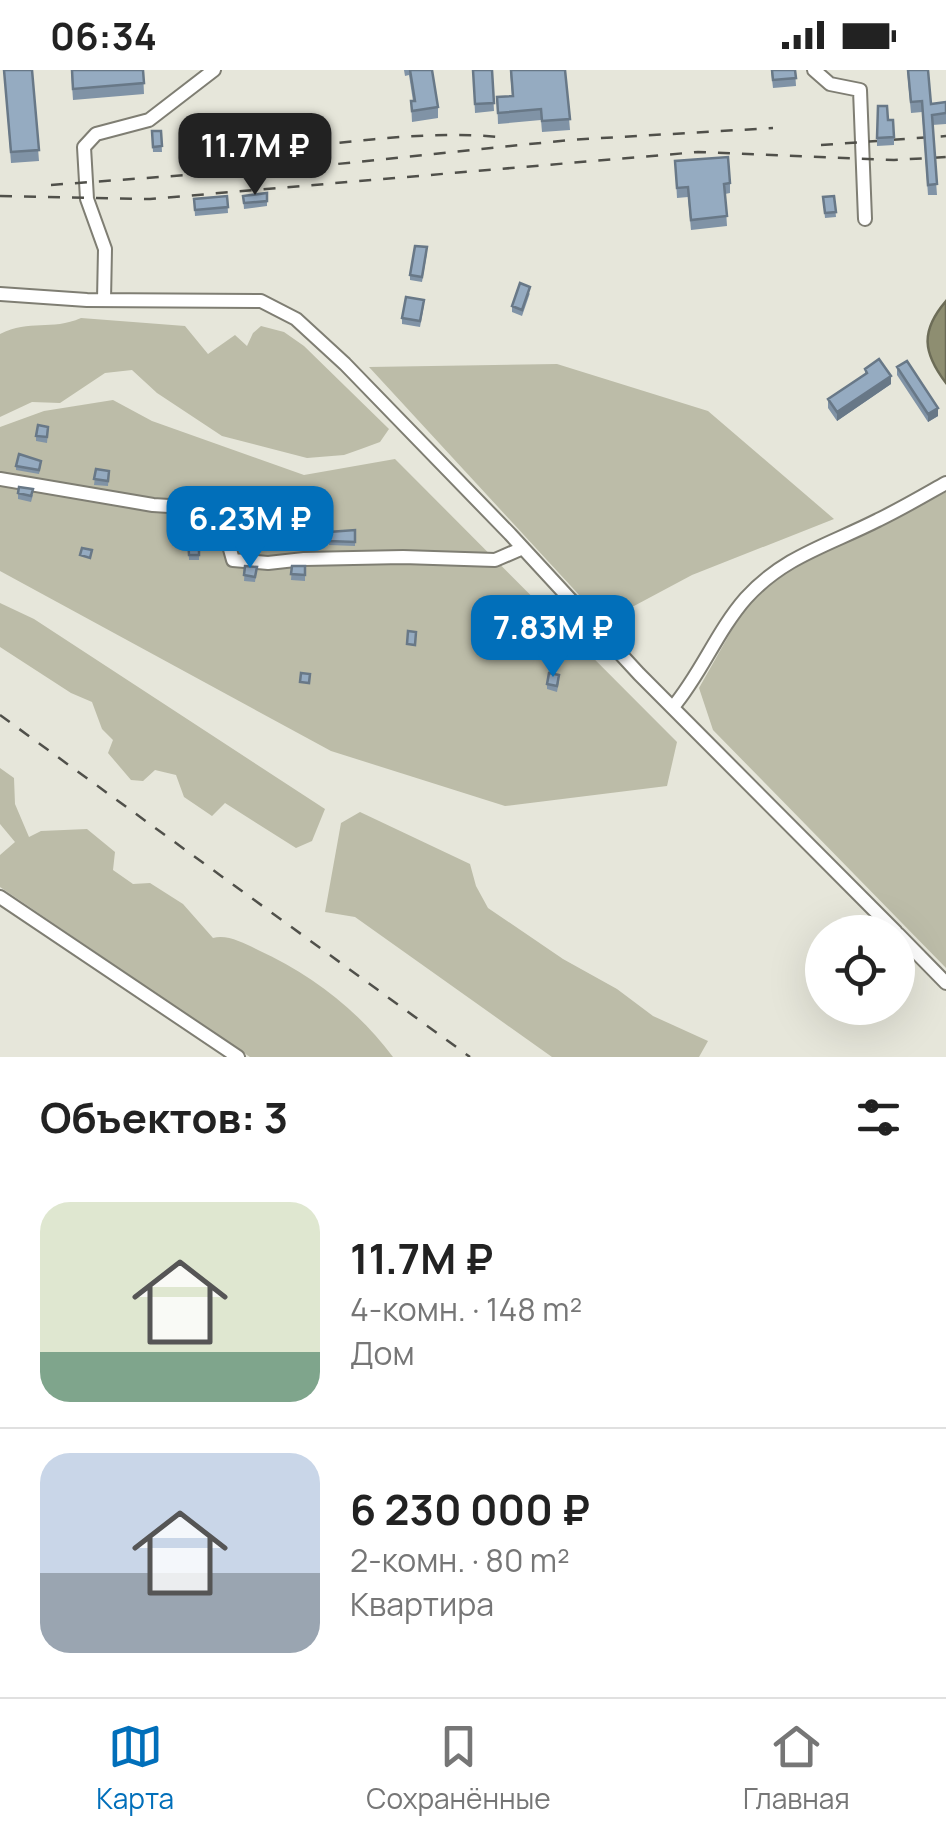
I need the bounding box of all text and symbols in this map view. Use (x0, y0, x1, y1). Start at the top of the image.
text: 06:34 (50, 9, 157, 61)
pin: 11.7M ₽ (163, 113, 347, 198)
text: 11.7M ₽ (200, 123, 310, 167)
pin: 6.23M ₽ (158, 486, 342, 571)
text: 6.23M ₽ (189, 496, 311, 540)
pin: 7.83M ₽ (461, 595, 645, 680)
text: 7.83M ₽ (493, 605, 613, 649)
map controls (805, 915, 915, 1025)
button: locate (805, 915, 915, 1025)
text: Объектов: 3 (40, 1088, 288, 1146)
icon: filters (851, 1090, 906, 1145)
text: 11.7M ₽ (350, 1229, 493, 1287)
icon: home (120, 1242, 240, 1362)
text: 4-комн. · 148 m² (350, 1287, 582, 1331)
text: Дом (350, 1331, 415, 1375)
text: 6 230 000 ₽ (350, 1480, 590, 1538)
icon: home (120, 1493, 240, 1613)
text: 2-комн. · 80 m² (350, 1538, 570, 1582)
text: Квартира (350, 1582, 494, 1626)
tab: Карта (96, 1719, 174, 1817)
tab: Сохранённые (366, 1719, 551, 1817)
tab: Главная (743, 1719, 850, 1817)

